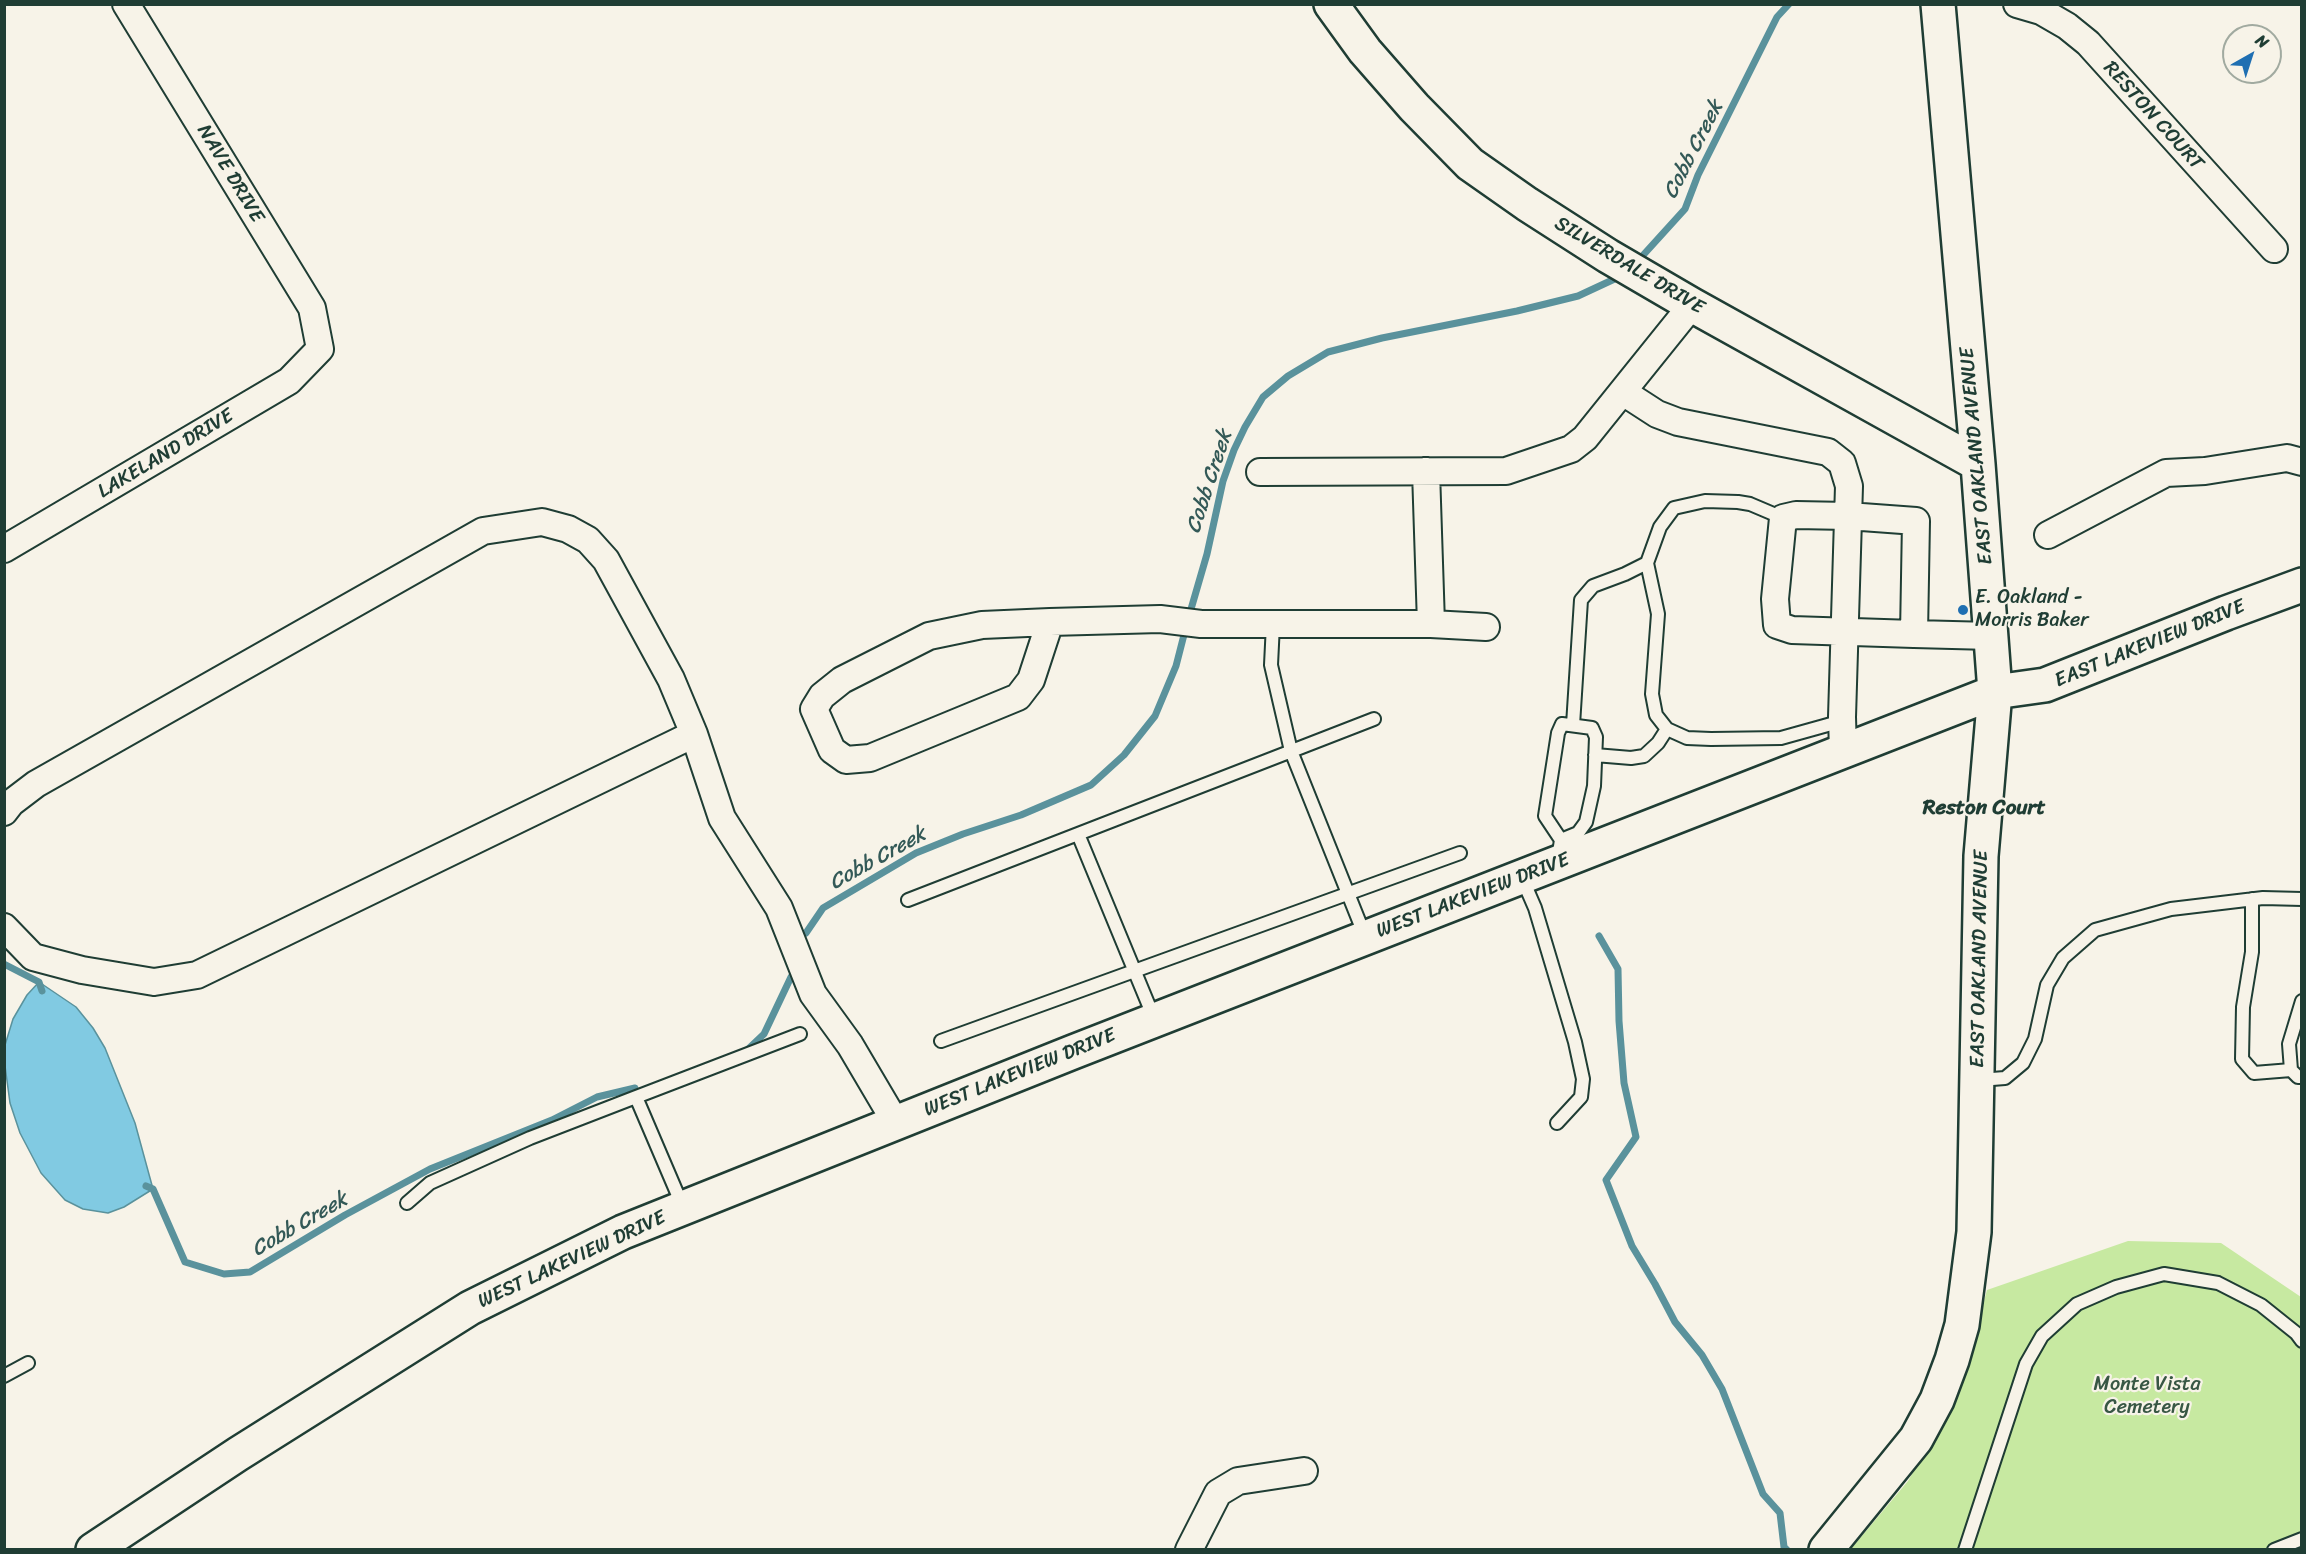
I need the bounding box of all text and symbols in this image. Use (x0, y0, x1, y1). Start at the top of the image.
north arrow (2222, 24, 2282, 84)
text: N (2249, 26, 2276, 56)
street label: RESTON COURT (2098, 57, 2208, 175)
water label: Cobb Creek (1659, 97, 1729, 203)
street label: NAVE DRIVE (191, 121, 269, 227)
street label: SILVERDALE DRIVE (1550, 212, 1708, 320)
street label: EAST OAKLAND AVENUE (1956, 346, 1998, 566)
street label: LAKELAND DRIVE (94, 404, 238, 504)
water label: Cobb Creek (1182, 427, 1238, 537)
place label: E. Oakland - Morris Baker (1975, 586, 2089, 633)
street label: EAST LAKEVIEW DRIVE (2051, 595, 2249, 693)
marker: E. Oakland - Morris Baker (1956, 603, 1970, 617)
district label: Reston Court (1923, 796, 2045, 822)
water label: Cobb Creek (825, 822, 931, 896)
street label: WEST LAKEVIEW DRIVE (1373, 848, 1573, 944)
street label: EAST OAKLAND AVENUE (1966, 850, 1994, 1068)
street label: WEST LAKEVIEW DRIVE (921, 1024, 1119, 1122)
water label: Cobb Creek (248, 1187, 352, 1263)
street label: WEST LAKEVIEW DRIVE (474, 1206, 670, 1314)
park label: Monte Vista Cemetery (2094, 1373, 2200, 1420)

